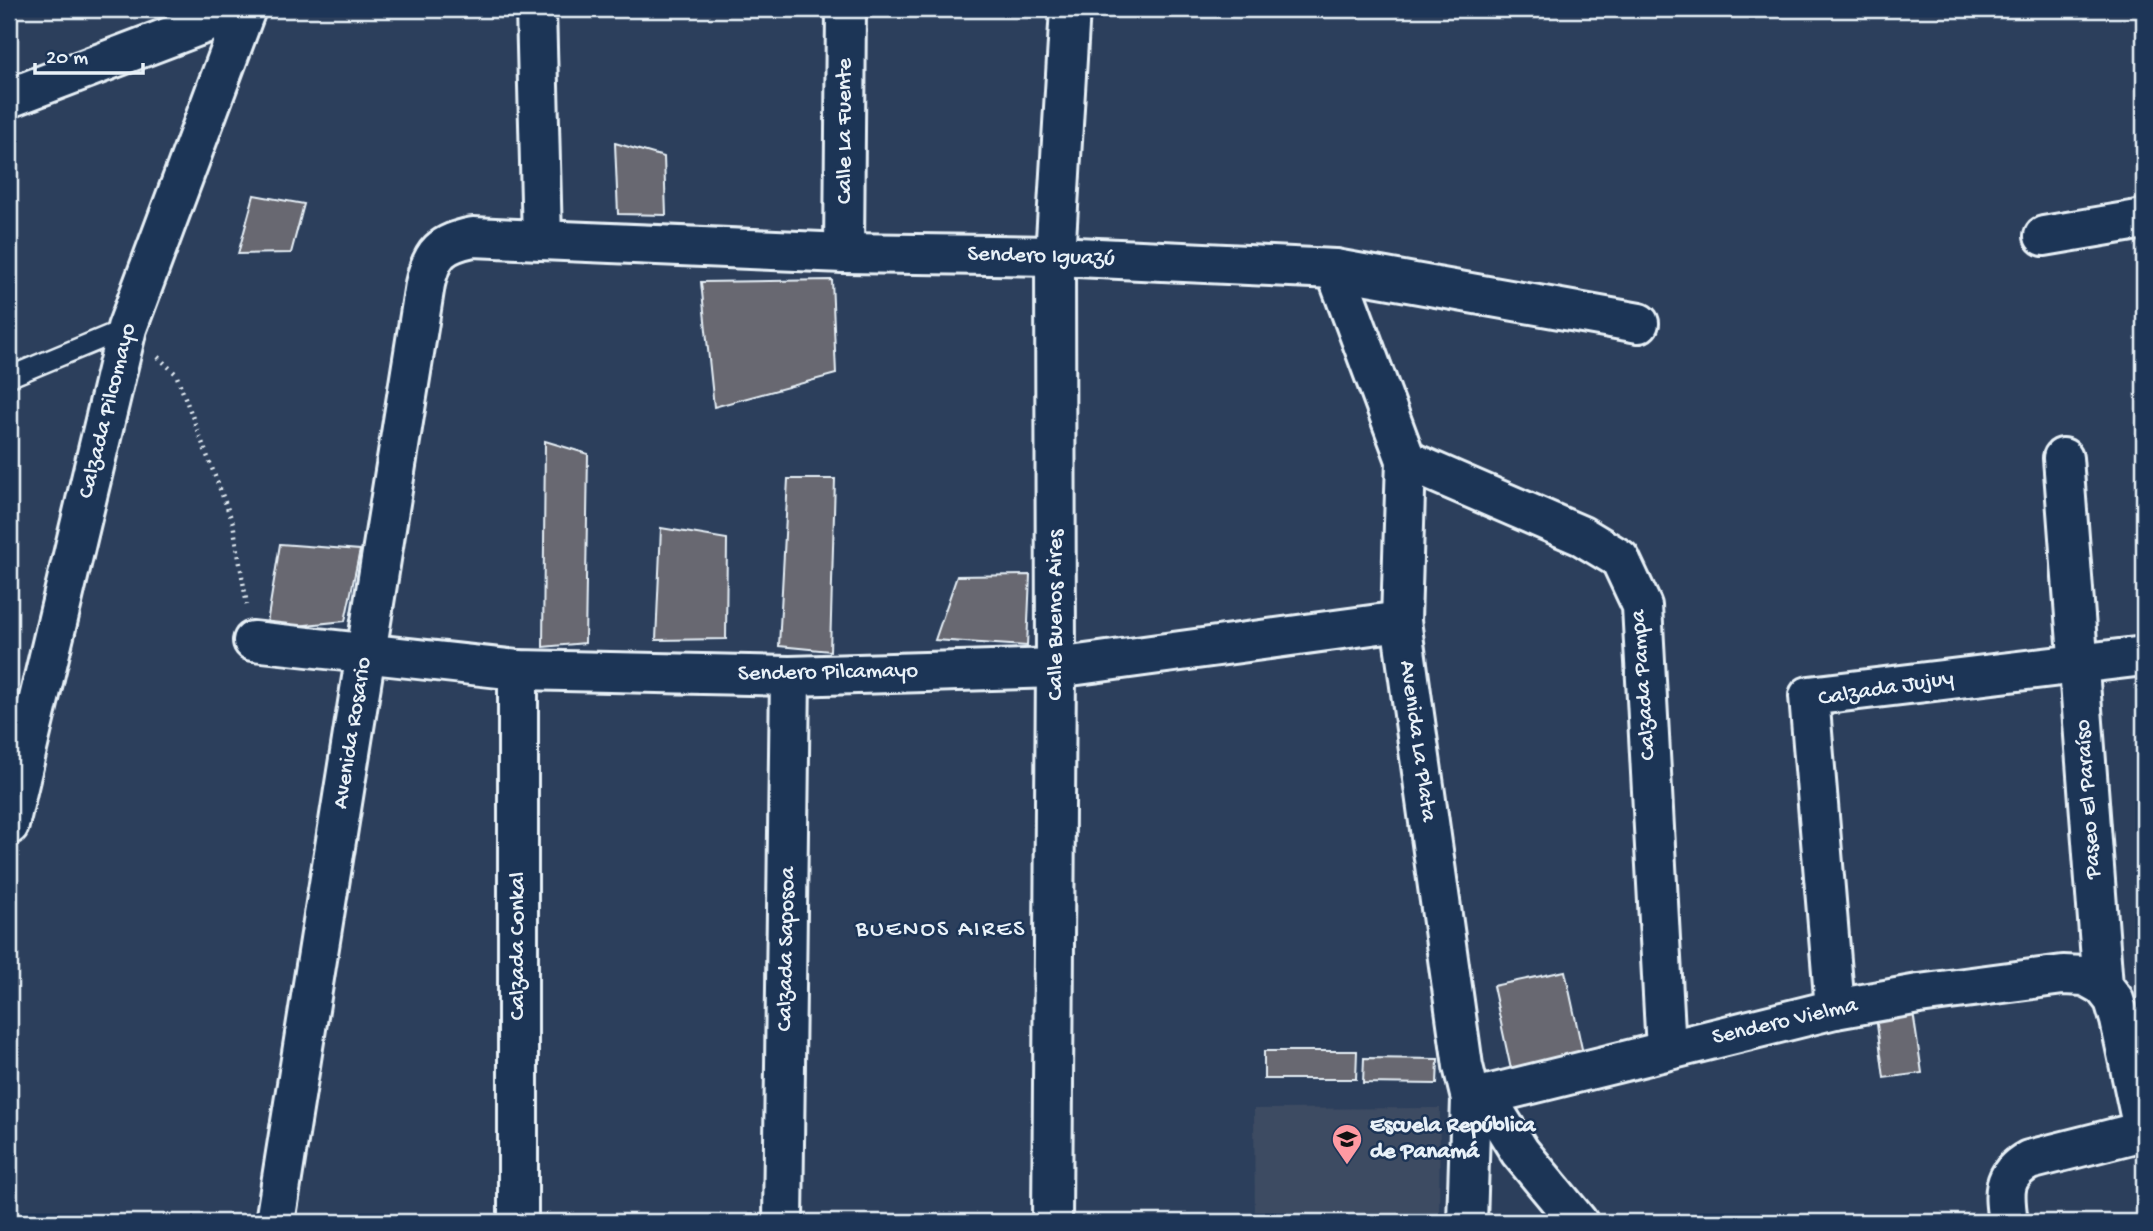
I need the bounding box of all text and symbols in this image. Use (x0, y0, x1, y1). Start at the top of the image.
scale bar (35, 32, 144, 76)
text: 20 m (46, 47, 88, 72)
street label: Calle La Fuente (832, 57, 859, 204)
street label: Sendero Iguazú (967, 241, 1115, 273)
street label: Calzada Pilcomayo (73, 320, 143, 501)
street label: Calle Buenos Aires (1043, 529, 1070, 700)
street label: Calzada Pampa (1625, 608, 1663, 761)
street label: Avenida Rosario (328, 655, 378, 811)
street label: Sendero Pilcamayo (738, 658, 918, 688)
street label: Avenida La Plata (1392, 659, 1442, 825)
street label: Calzada Jujuy (1816, 665, 1956, 713)
street label: Paseo El Paraíso (2070, 718, 2108, 881)
street label: Calzada Saposoa (772, 865, 802, 1032)
street label: Calzada Conkal (505, 872, 532, 1020)
district label: BUENOS AIRES (855, 916, 1026, 945)
street label: Sendero Vielma (1710, 992, 1861, 1052)
place label: Escuela República de Panamá (1370, 1113, 1537, 1166)
school or university icon: Escuela República de Panamá (1330, 1122, 1364, 1166)

